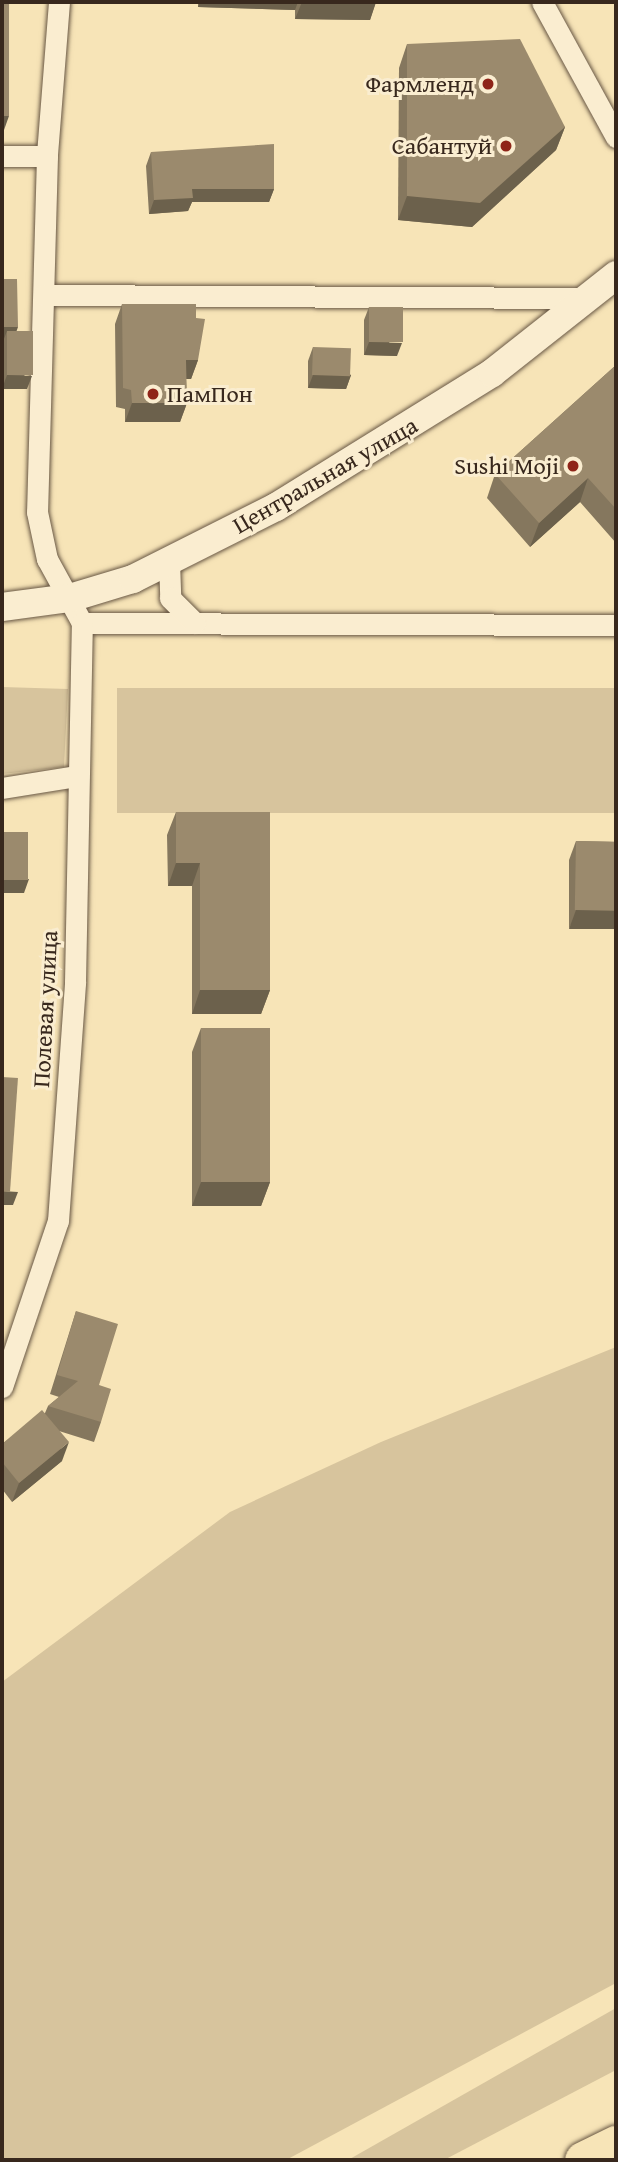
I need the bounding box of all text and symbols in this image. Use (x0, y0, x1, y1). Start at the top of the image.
place label: Фармленд (365, 70, 474, 98)
marker: Фармленд (480, 76, 496, 92)
place label: Сабантуй (392, 132, 492, 160)
marker: Сабантуй (498, 138, 514, 154)
place label: ПамПон (167, 380, 253, 408)
marker: ПамПон (145, 386, 161, 402)
street label: Центральная улица (227, 410, 423, 540)
place label: Sushi Moji (454, 452, 559, 480)
marker: Sushi Moji (565, 458, 581, 474)
street label: Полевая улица (26, 930, 64, 1088)

